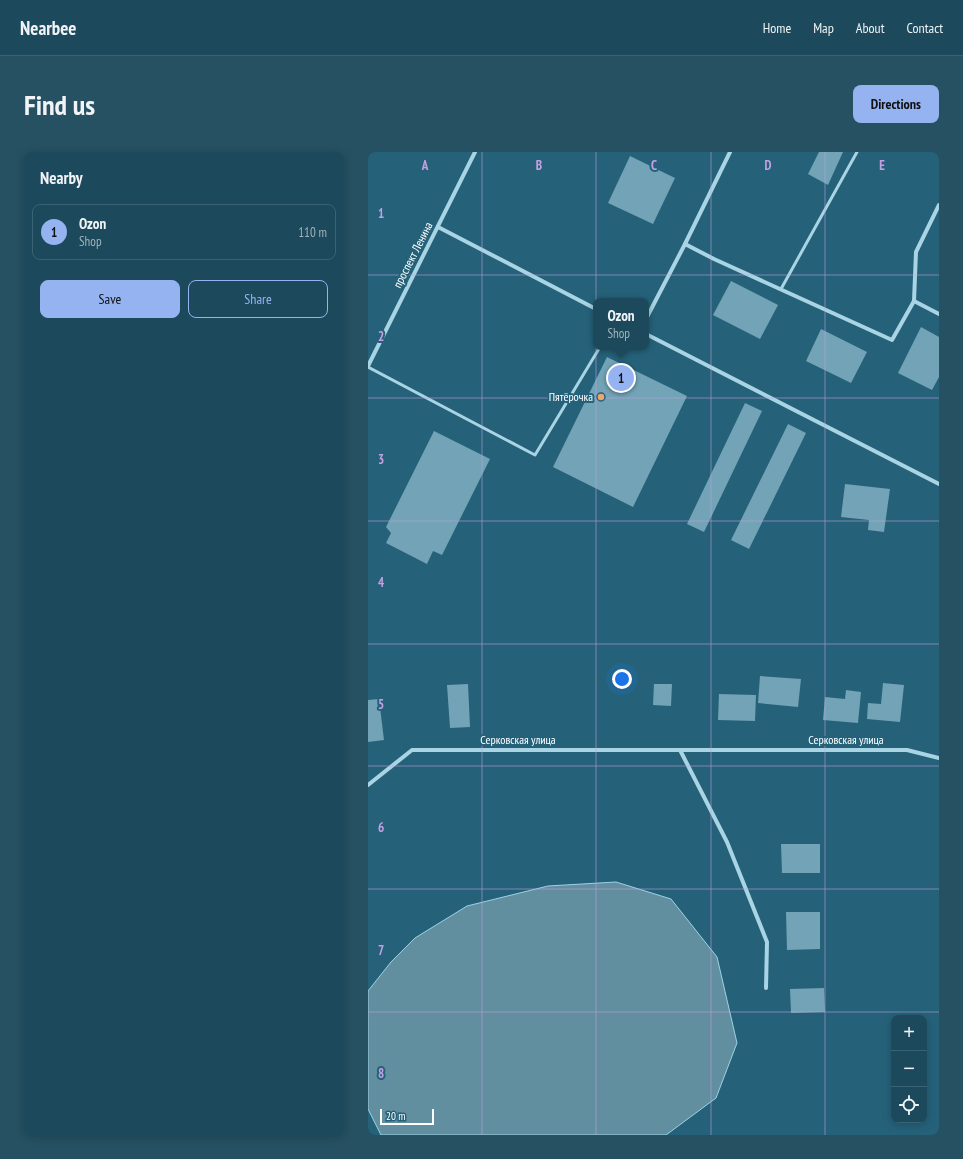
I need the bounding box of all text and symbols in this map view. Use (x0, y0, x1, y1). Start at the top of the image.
text: Nearbee (20, 16, 77, 40)
text: Home (763, 19, 791, 37)
text: Map (813, 19, 834, 37)
text: About (856, 19, 885, 37)
text: Contact (907, 19, 943, 37)
button: Directions (853, 85, 939, 123)
text: Find us (24, 86, 95, 123)
text: A (421, 157, 429, 174)
text: B (536, 157, 542, 174)
text: C (651, 157, 657, 174)
text: D (765, 157, 772, 174)
text: E (879, 157, 885, 174)
text: Nearby (40, 167, 83, 189)
text: 1 (378, 205, 384, 222)
text: Ozon (79, 214, 106, 233)
street label: проспект Ленина (389, 219, 436, 290)
text: 1 (51, 224, 57, 241)
text: 110 m (298, 224, 327, 241)
text: Shop (79, 233, 102, 250)
button: Save (40, 280, 180, 318)
button: Share (188, 280, 328, 318)
popup (593, 298, 649, 350)
text: Ozon (607, 306, 635, 325)
text: Shop (607, 325, 630, 342)
text: 2 (378, 328, 384, 345)
pin: 1 (608, 363, 634, 393)
place label: Пятёрочка (549, 389, 593, 404)
marker: Пятёрочка (596, 392, 606, 402)
text: 3 (378, 451, 384, 468)
text: 4 (378, 574, 385, 591)
your location (612, 669, 632, 689)
text: 5 (378, 696, 384, 713)
street label: Серковская улица (480, 732, 556, 747)
street label: Серковская улица (808, 732, 884, 747)
text: 6 (378, 819, 384, 836)
text: 7 (378, 942, 384, 959)
map controls (891, 1015, 927, 1123)
button: + (891, 1015, 927, 1051)
button: − (891, 1051, 927, 1087)
text: 8 (378, 1065, 384, 1082)
button: locate (891, 1087, 927, 1123)
scale bar (380, 1107, 434, 1126)
text: 20 m (386, 1109, 405, 1123)

